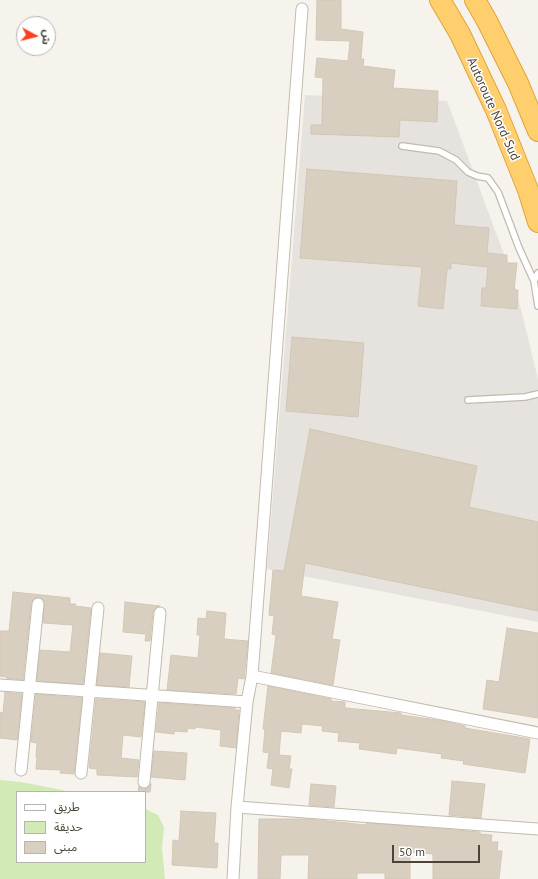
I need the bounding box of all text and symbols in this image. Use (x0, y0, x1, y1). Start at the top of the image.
north arrow (16, 16, 56, 56)
text: ش (39, 29, 55, 46)
street label: Autoroute Nord-Sud (463, 55, 523, 163)
legend (16, 791, 146, 863)
text: طريق (54, 799, 80, 814)
text: حديقة (54, 819, 83, 834)
scale bar (394, 837, 482, 863)
text: مبنى (54, 839, 77, 854)
text: 50 m (399, 844, 425, 859)

